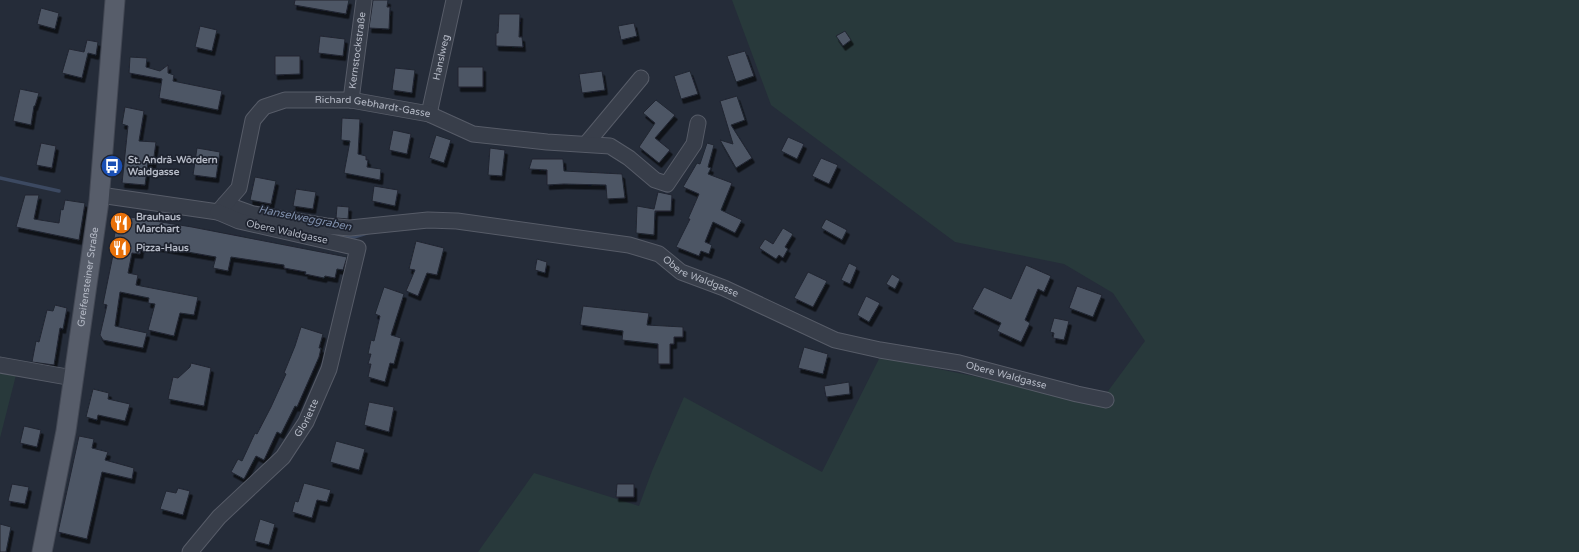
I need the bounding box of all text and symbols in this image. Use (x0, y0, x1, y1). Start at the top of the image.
street label: Kernstockstraße (347, 11, 368, 90)
street label: Hanslweg (431, 33, 452, 81)
street label: Richard Gebhardt-Gasse (315, 94, 432, 120)
bus stop icon: St. Andrä-Wördern Waldgasse (99, 153, 125, 179)
place label: St. Andrä-Wördern Waldgasse (128, 154, 218, 178)
water label: Hanselweggraben (257, 203, 353, 233)
restaurant icon: Brauhaus Marchart (108, 210, 134, 236)
place label: Brauhaus Marchart (136, 211, 181, 235)
street label: Obere Waldgasse (245, 217, 329, 247)
street label: Greifensteiner Straße (75, 226, 101, 328)
restaurant icon: Pizza-Haus (107, 235, 133, 261)
place label: Pizza-Haus (136, 242, 189, 254)
street label: Obere Waldgasse (660, 253, 741, 300)
street label: Obere Waldgasse (964, 359, 1048, 392)
street label: Gloriette (292, 397, 321, 439)

